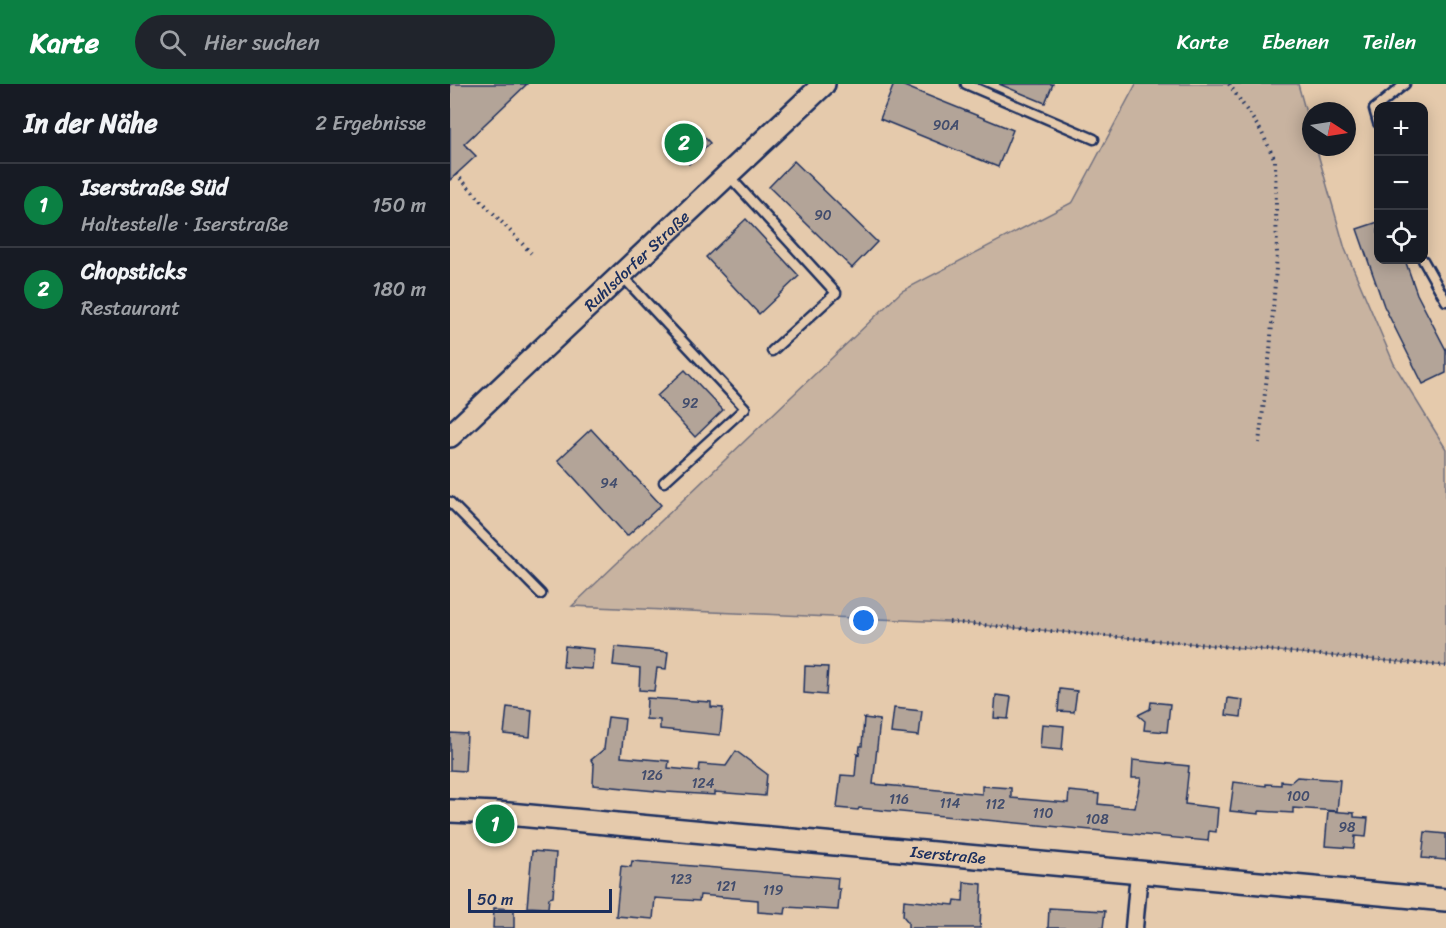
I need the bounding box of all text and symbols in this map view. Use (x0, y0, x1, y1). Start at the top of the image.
search box (135, 15, 555, 69)
text: Karte (30, 18, 99, 67)
text: Hier suchen (204, 23, 319, 62)
text: Karte (1177, 23, 1229, 61)
text: Ebenen (1262, 23, 1329, 61)
text: Teilen (1362, 23, 1416, 61)
icon: search (156, 26, 189, 59)
text: In der Nähe (24, 100, 158, 146)
north arrow (1302, 102, 1356, 156)
map controls (1374, 102, 1428, 264)
button: + (1374, 102, 1428, 156)
text: 2 Ergebnisse (316, 106, 426, 141)
house number: 90A (933, 113, 959, 138)
pin: 2 (664, 120, 704, 166)
button: − (1374, 156, 1428, 210)
text: Iserstraße Süd (81, 168, 228, 207)
text: 1 (39, 188, 48, 223)
text: 150 m (372, 188, 426, 223)
street label: Ruhlsdorfer Straße (577, 203, 697, 319)
house number: 90 (814, 203, 832, 228)
text: Haltestelle · Iserstraße (81, 207, 288, 242)
button: locate (1374, 210, 1428, 264)
text: Chopsticks (81, 252, 187, 291)
text: 2 (38, 272, 49, 307)
text: 180 m (372, 272, 426, 307)
text: Restaurant (81, 291, 180, 326)
house number: 92 (682, 391, 698, 416)
house number: 94 (600, 471, 618, 496)
your location (849, 606, 878, 635)
house number: 126 (641, 763, 663, 788)
house number: 124 (692, 771, 715, 796)
house number: 100 (1286, 784, 1310, 809)
house number: 116 (889, 787, 909, 812)
house number: 114 (940, 791, 961, 816)
house number: 112 (985, 792, 1005, 817)
house number: 110 (1033, 801, 1054, 826)
pin: 1 (476, 802, 514, 846)
house number: 108 (1085, 807, 1109, 832)
house number: 98 (1338, 815, 1356, 840)
street label: Iserstraße (908, 837, 987, 873)
house number: 123 (670, 867, 692, 892)
house number: 121 (716, 874, 736, 899)
house number: 119 (763, 878, 784, 903)
text: 50 m (477, 885, 513, 914)
scale bar (468, 886, 612, 914)

